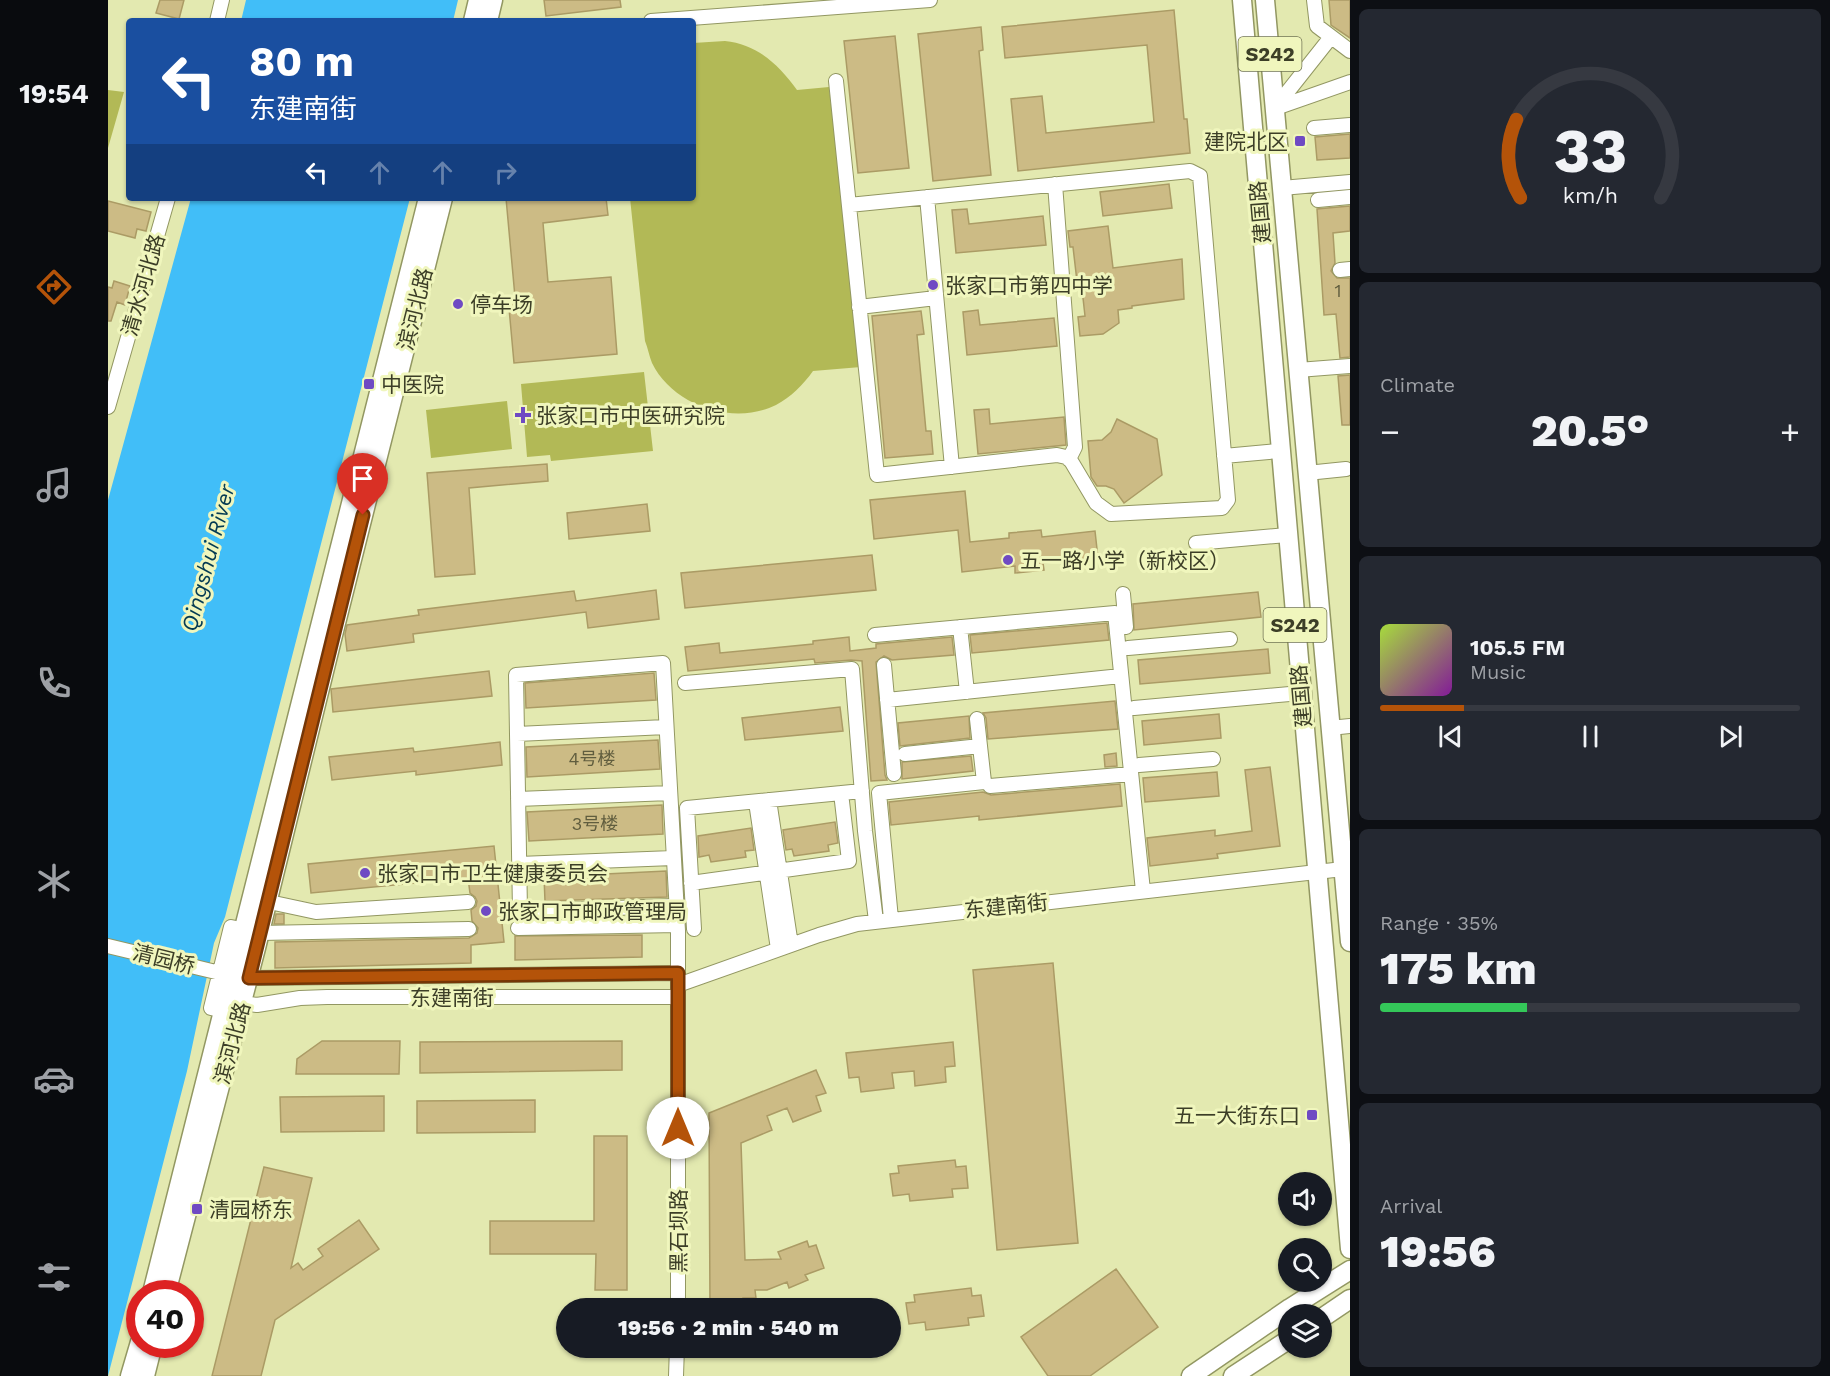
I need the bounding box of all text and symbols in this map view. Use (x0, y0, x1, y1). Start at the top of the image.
text: 80 m (249, 37, 354, 86)
road number: S242 (1238, 37, 1302, 71)
icon: left (150, 42, 228, 120)
text: 19:54 (19, 78, 89, 110)
text: 东建南街 (249, 93, 357, 125)
text: 33 (1553, 114, 1627, 187)
place label: 建院北区 (1204, 129, 1288, 154)
marker: 建院北区 (1293, 134, 1307, 148)
icon: left (300, 156, 333, 189)
icon: ahead (363, 156, 396, 189)
icon: ahead (426, 156, 459, 189)
icon: right (489, 156, 522, 189)
street label: 建国路 (1245, 180, 1275, 244)
text: km/h (1562, 184, 1618, 209)
street label: 清水河北路 (117, 231, 169, 339)
street label: 滨河北路 (393, 265, 437, 353)
icon: directions (33, 266, 75, 308)
place label: 张家口市第四中学 (945, 273, 1113, 298)
marker: 张家口市第四中学 (926, 278, 940, 292)
house number: 1 (1334, 280, 1342, 301)
place label: 停车场 (470, 292, 533, 317)
marker: 停车场 (451, 297, 465, 311)
place label: 中医院 (381, 372, 444, 397)
text: Climate (1380, 373, 1455, 397)
marker: 中医院 (362, 377, 376, 391)
place label: 张家口市中医研究院 (536, 403, 725, 428)
text: 20.5° (1531, 404, 1649, 457)
marker: 张家口市中医研究院 (514, 406, 532, 424)
text: − (1380, 412, 1400, 451)
text: + (1780, 412, 1800, 451)
pin (337, 453, 388, 515)
icon: arrive (346, 462, 379, 495)
icon: music (33, 464, 75, 506)
water label: Qingshui River (176, 480, 240, 634)
place label: 五一路小学（新校区） (1020, 548, 1230, 573)
marker: 五一路小学（新校区） (1001, 553, 1015, 567)
road number: S242 (1264, 608, 1326, 642)
text: 105.5 FM (1470, 635, 1565, 660)
text: Music (1470, 660, 1526, 684)
icon: phone (33, 662, 75, 704)
street label: 建国路 (1286, 664, 1316, 728)
icon: previous (1434, 720, 1467, 753)
icon: pause (1574, 720, 1607, 753)
icon: next (1714, 720, 1747, 753)
house number: 4号楼 (569, 748, 616, 769)
house number: 3号楼 (572, 813, 618, 834)
icon: climate (33, 860, 75, 902)
place label: 张家口市卫生健康委员会 (377, 861, 608, 886)
marker: 张家口市卫生健康委员会 (358, 866, 372, 880)
street label: 东建南街 (963, 889, 1049, 923)
place label: 张家口市邮政管理局 (498, 899, 687, 924)
marker: 张家口市邮政管理局 (479, 904, 493, 918)
text: Range · 35% (1380, 911, 1498, 935)
street label: 清园桥 (130, 939, 198, 979)
text: 175 km (1380, 942, 1537, 995)
street label: 东建南街 (410, 985, 494, 1010)
street label: 滨河北路 (209, 999, 255, 1087)
icon: car (33, 1058, 75, 1100)
position arrow (646, 1096, 710, 1160)
place label: 五一大街东口 (1174, 1103, 1300, 1128)
marker: 五一大街东口 (1305, 1108, 1319, 1122)
map controls (1278, 1172, 1332, 1358)
button: sound (1278, 1172, 1332, 1226)
street label: 黑石坝路 (666, 1189, 691, 1273)
text: Arrival (1380, 1194, 1442, 1218)
place label: 清园桥东 (209, 1197, 293, 1222)
marker: 清园桥东 (190, 1202, 204, 1216)
text: 19:56 (1380, 1225, 1496, 1278)
button: search (1278, 1238, 1332, 1292)
icon: filters (33, 1256, 75, 1298)
speed limit sign: 40 (126, 1280, 204, 1358)
button: layers (1278, 1304, 1332, 1358)
text: 19:56 · 2 min · 540 m (618, 1315, 839, 1340)

